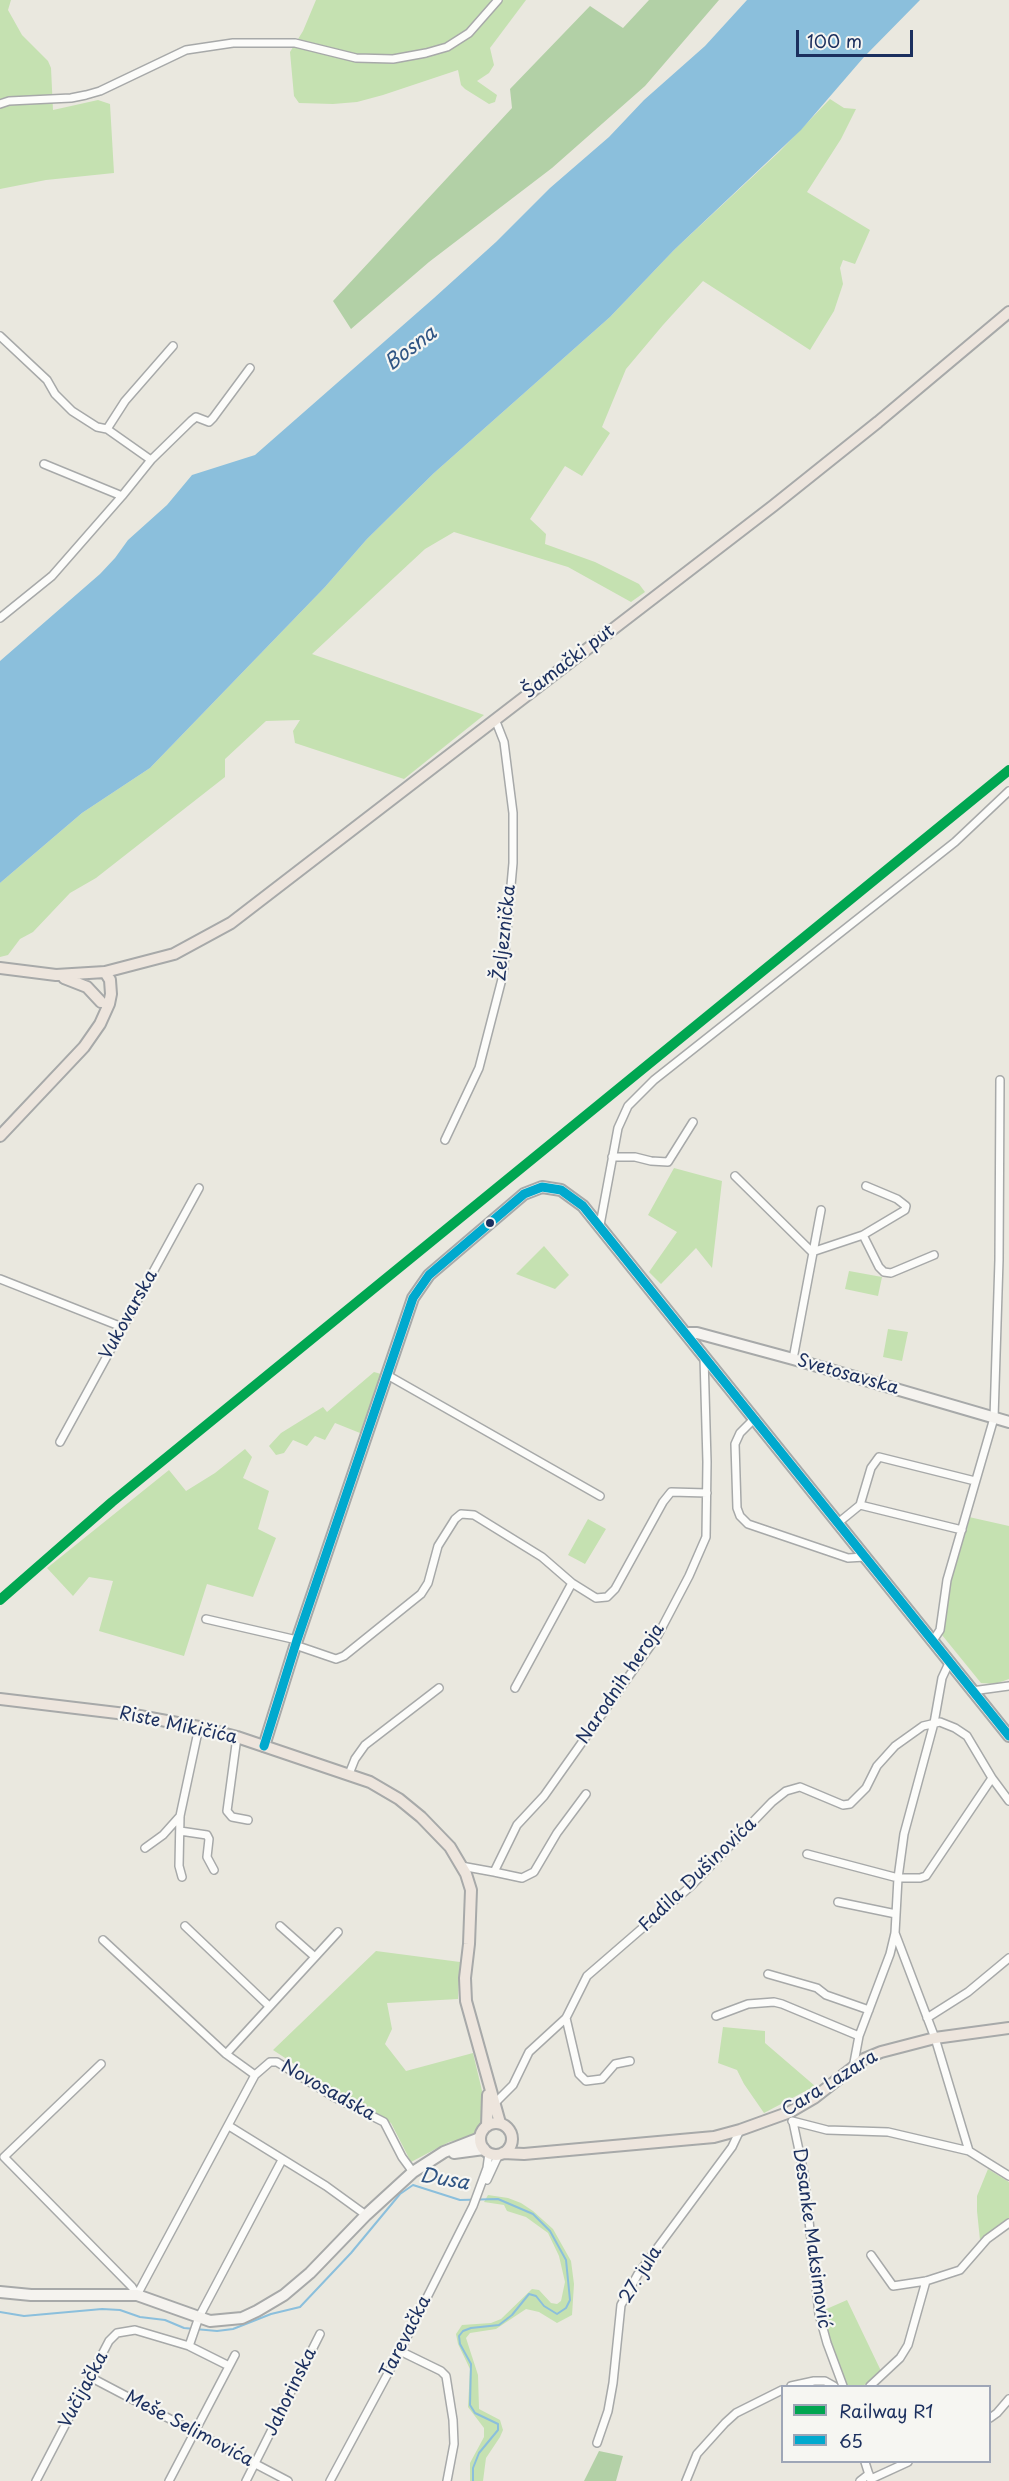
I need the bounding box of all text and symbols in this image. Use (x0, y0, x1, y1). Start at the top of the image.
scale bar (799, 18, 916, 56)
text: 100 m (807, 27, 862, 54)
water label: Bosna (380, 322, 442, 376)
street label: Šamački put (519, 620, 619, 704)
street label: Željeznička (489, 884, 521, 982)
unlabelled marker (484, 1217, 496, 1229)
street label: Vukovarska (95, 1266, 163, 1364)
street label: Svetosavska (795, 1350, 901, 1400)
street label: Narodnih heroja (573, 1620, 669, 1748)
street label: Riste Mikičića (117, 1703, 239, 1749)
street label: Fadila Dušinovića (635, 1813, 761, 1937)
street label: Cara Lazara (778, 2046, 882, 2122)
street label: Novosadska (277, 2056, 379, 2126)
street label: Desanke Maksimović (788, 2146, 834, 2330)
water label: Dusa (417, 2164, 471, 2196)
street label: 27. jula (615, 2242, 667, 2308)
street label: Tarevačka (376, 2292, 436, 2382)
street label: Jahorinska (260, 2345, 322, 2439)
street label: Vučijačka (55, 2348, 113, 2432)
legend (781, 2385, 991, 2463)
street label: Meše Selimovića (121, 2386, 257, 2472)
text: Railway R1 (839, 2397, 933, 2424)
text: 65 (839, 2427, 863, 2454)

